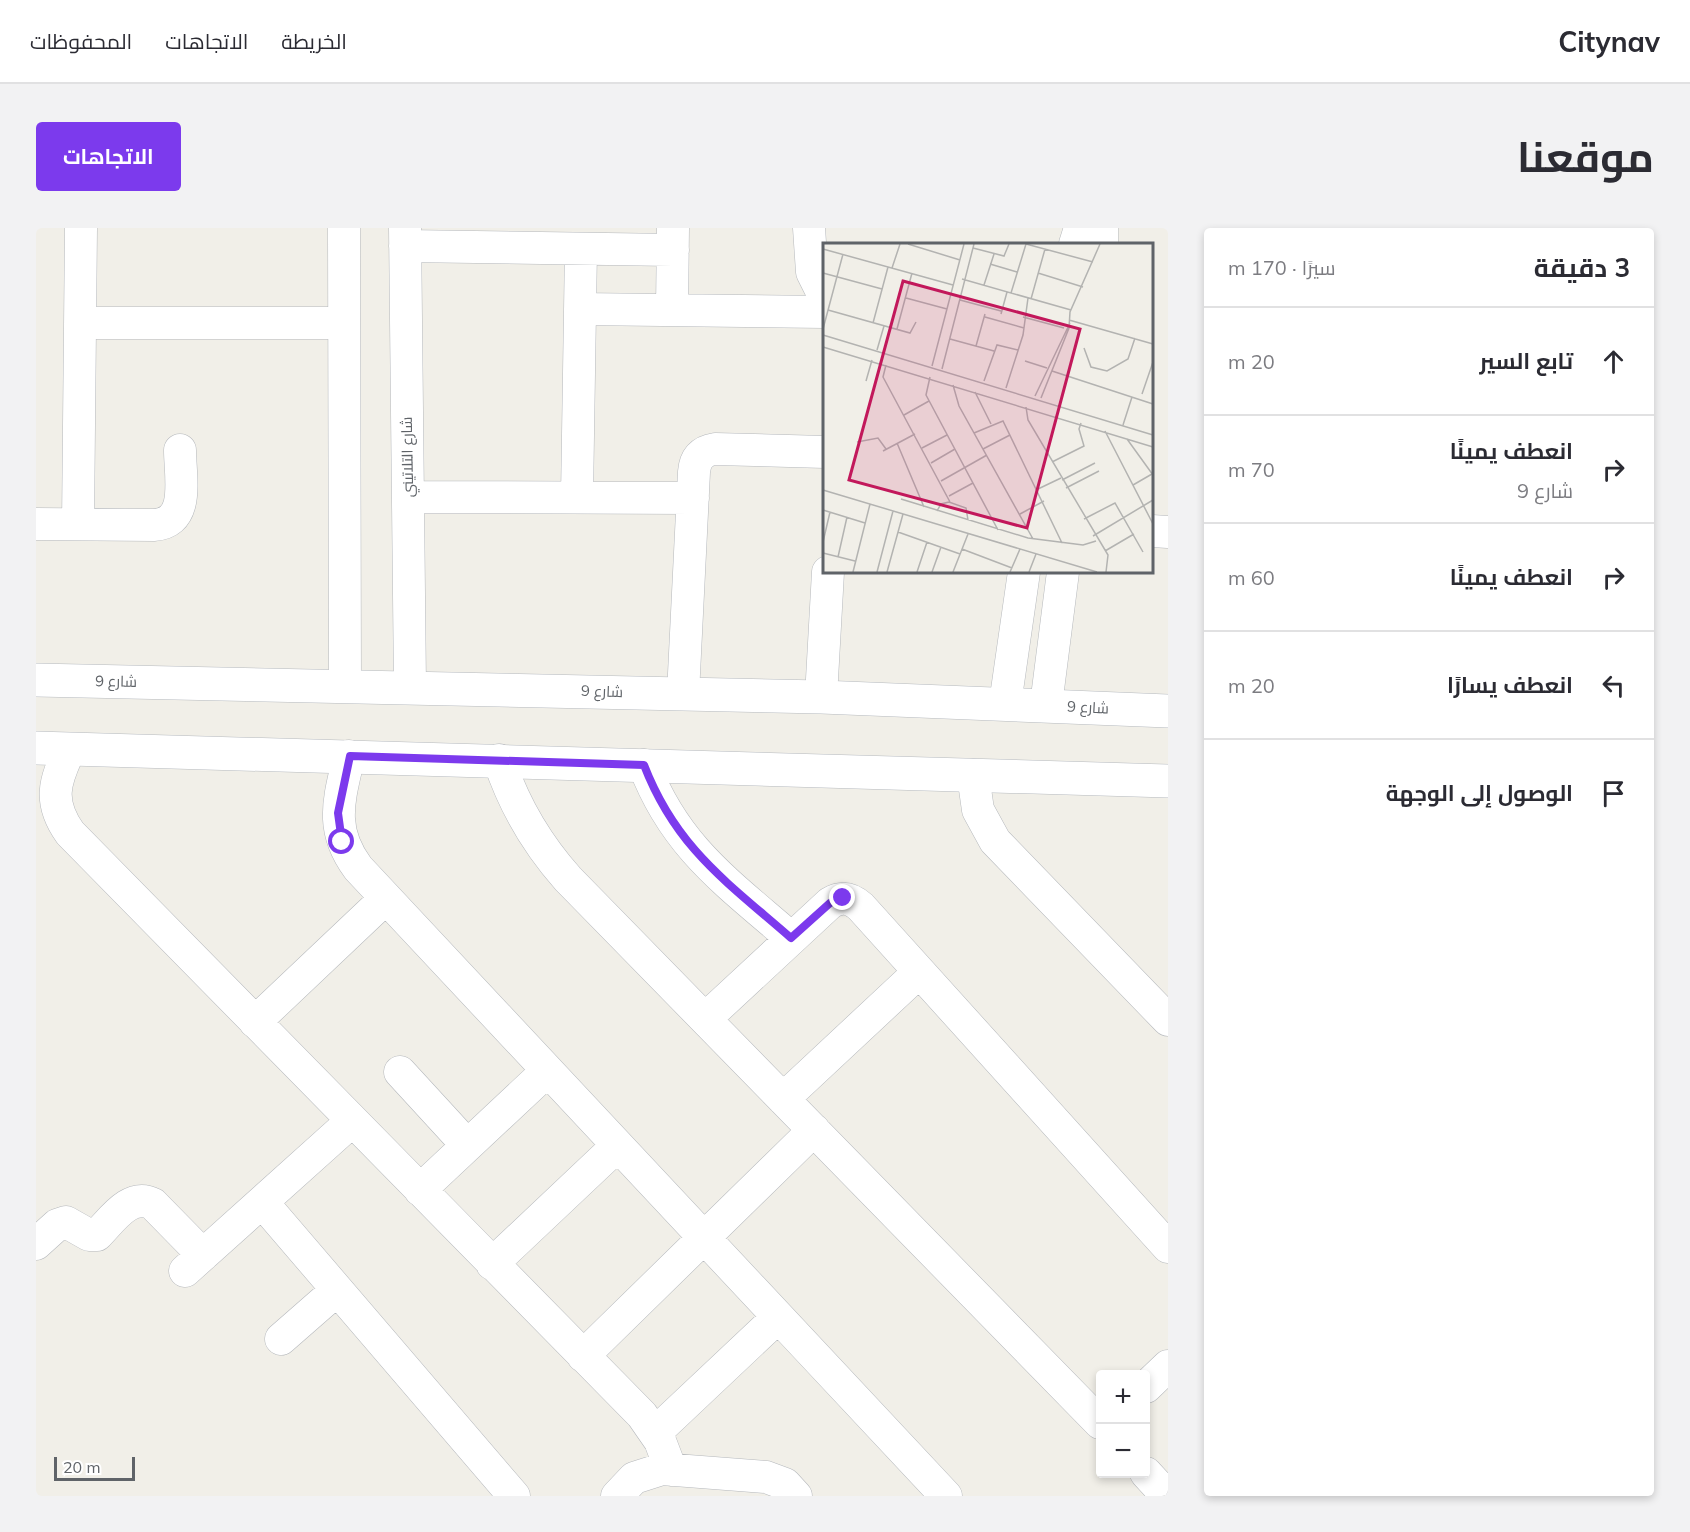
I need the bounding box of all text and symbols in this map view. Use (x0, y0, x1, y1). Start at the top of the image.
text: Citynav (1558, 24, 1660, 59)
text: المحفوظات (30, 28, 132, 54)
text: الاتجاهات (165, 28, 248, 54)
text: الخريطة (281, 28, 347, 54)
button: الاتجاهات (36, 122, 181, 191)
text: موقعنا (1517, 130, 1654, 183)
inset map (823, 243, 1153, 573)
text: 3 دقيقة (1534, 251, 1630, 284)
text: سيرًا · 170 m (1228, 255, 1336, 280)
icon: ahead (1597, 345, 1630, 378)
text: تابع السير (1479, 347, 1573, 375)
text: 20 m (1228, 349, 1275, 374)
street label: شارع التلاتيني (397, 416, 420, 498)
text: انعطف يمينًا (1450, 437, 1573, 465)
icon: right (1597, 453, 1630, 486)
text: 70 m (1228, 457, 1275, 482)
text: شارع 9 (1517, 478, 1573, 503)
icon: right (1597, 561, 1630, 594)
text: انعطف يمينًا (1450, 563, 1573, 591)
text: 60 m (1228, 565, 1275, 590)
icon: left (1597, 669, 1630, 702)
street label: شارع 9 (95, 671, 137, 693)
text: انعطف يسارًا (1447, 671, 1573, 699)
text: 20 m (1228, 673, 1275, 698)
street label: شارع 9 (581, 681, 623, 703)
street label: شارع 9 (1066, 696, 1109, 720)
icon: arrive (1597, 777, 1630, 810)
text: الوصول إلى الوجهة (1386, 779, 1573, 807)
route start (328, 828, 354, 854)
route end (829, 884, 855, 910)
map controls (1096, 1370, 1150, 1478)
button: + (1096, 1370, 1150, 1424)
button: − (1096, 1424, 1150, 1478)
scale bar (54, 1454, 135, 1482)
text: 20 m (63, 1457, 100, 1477)

